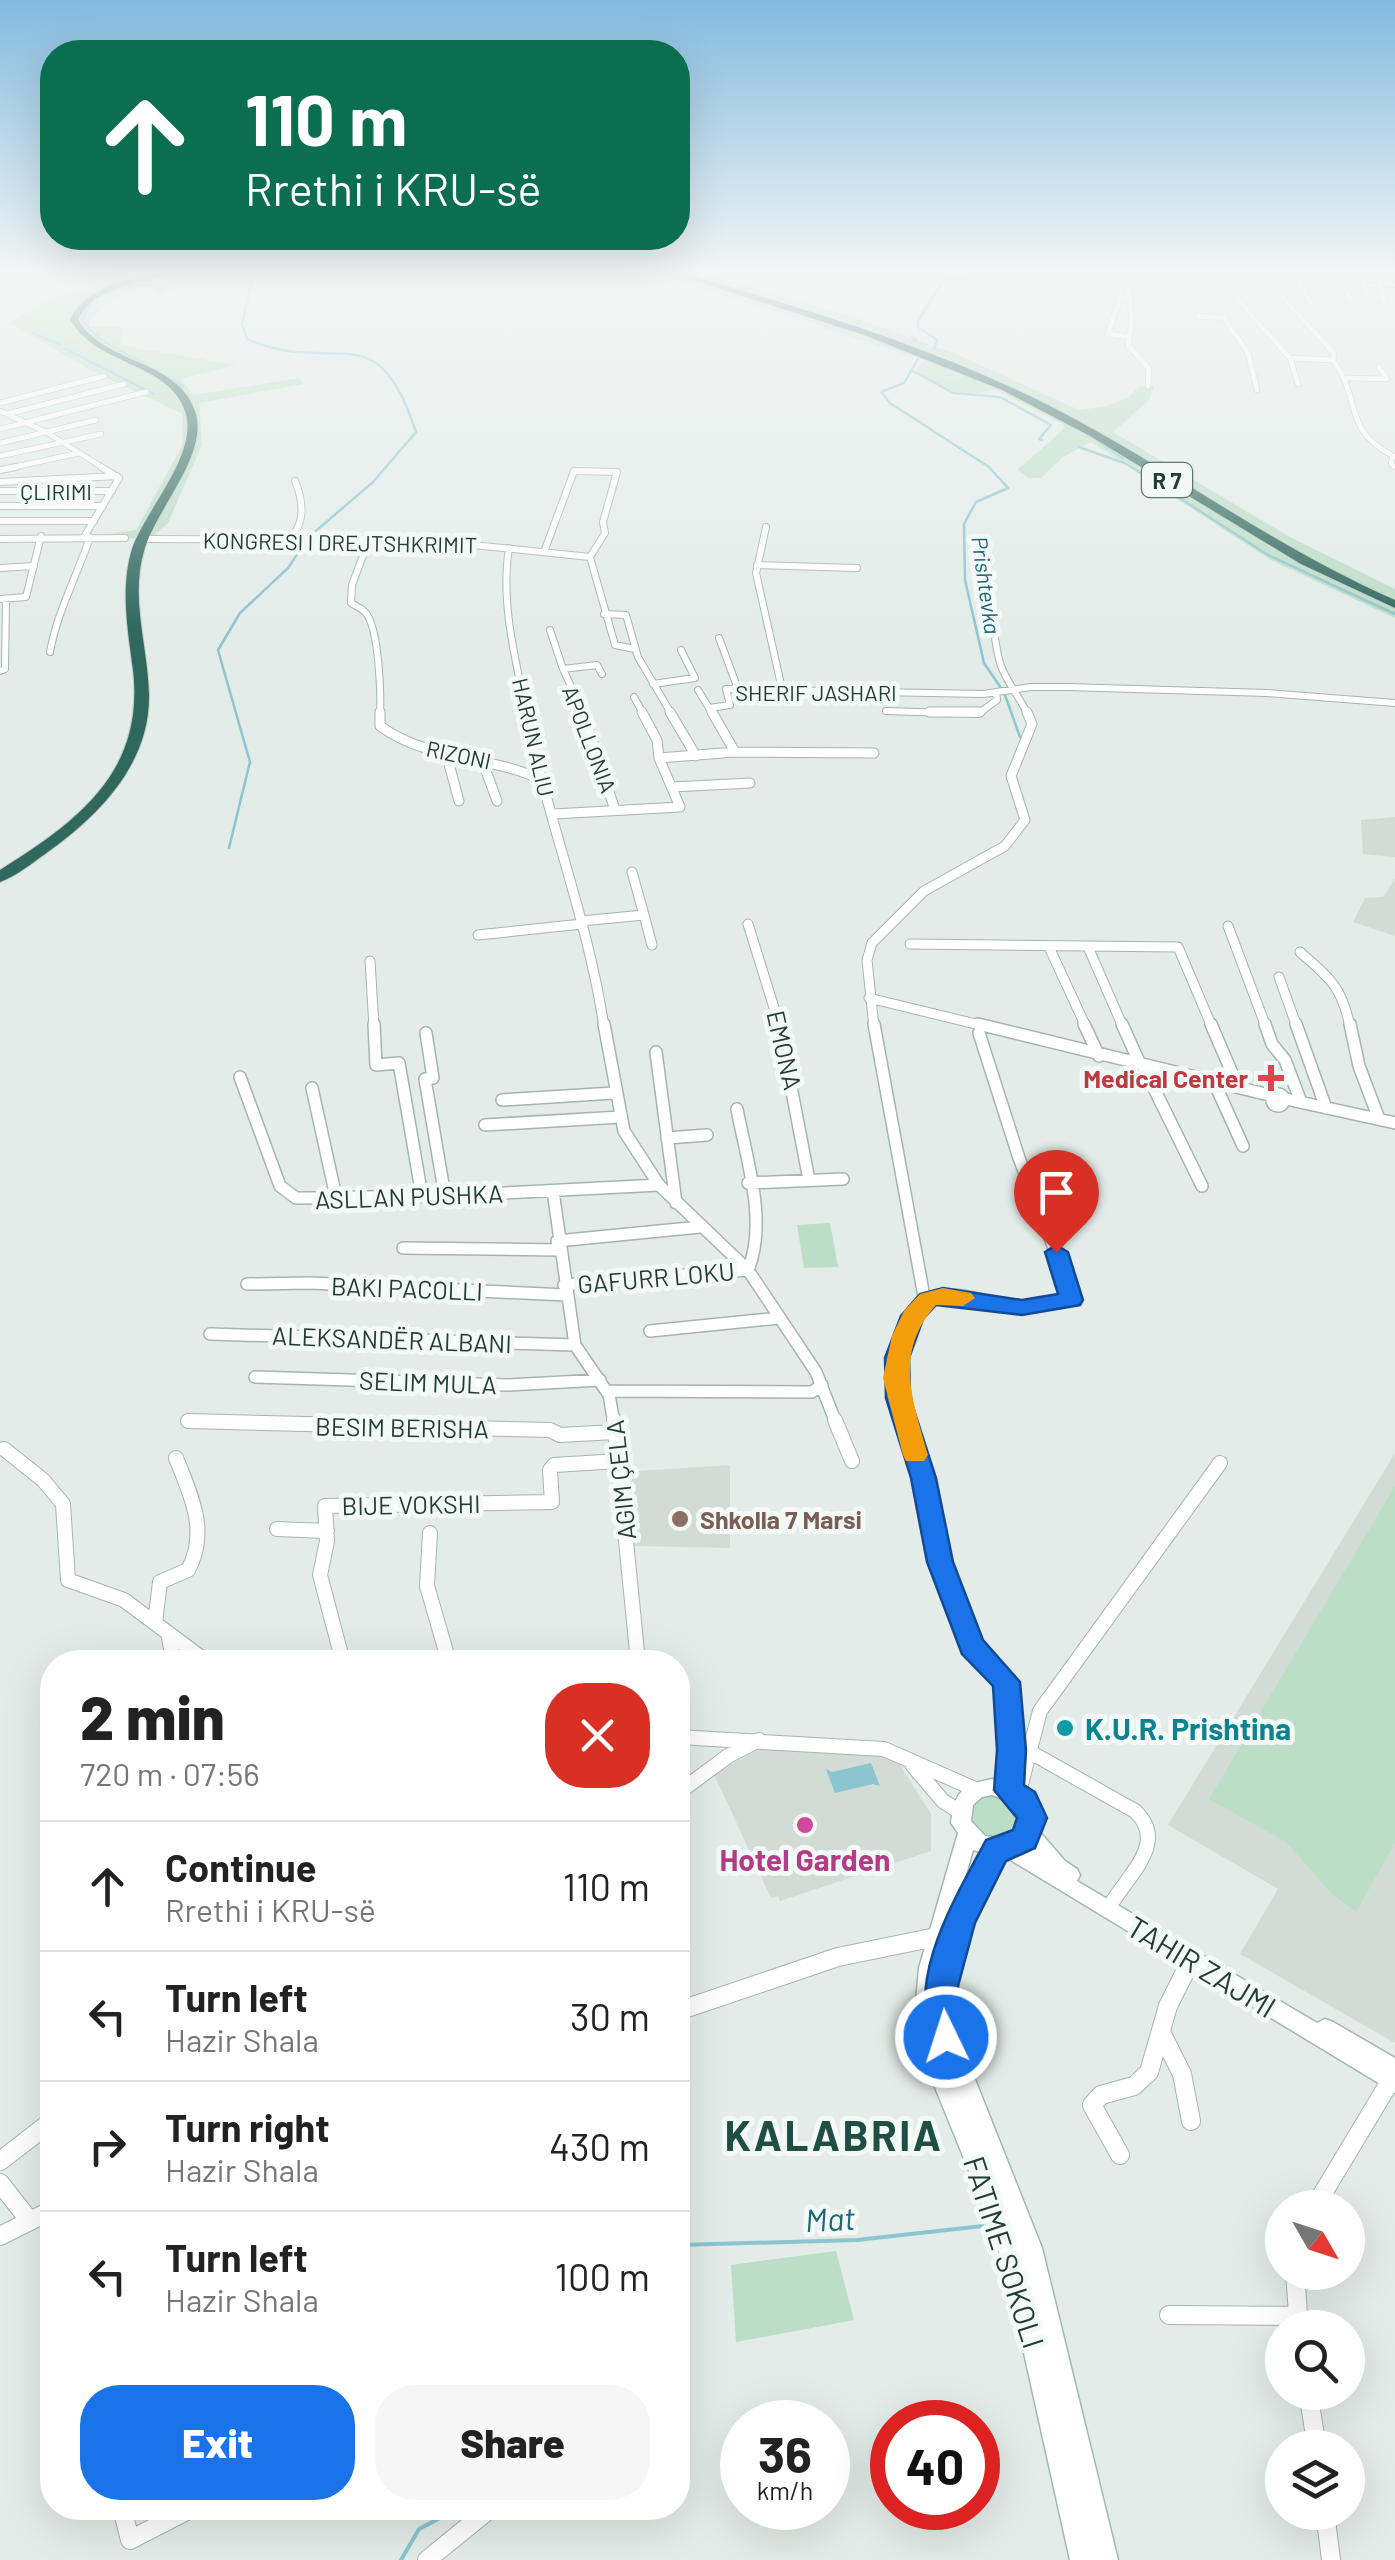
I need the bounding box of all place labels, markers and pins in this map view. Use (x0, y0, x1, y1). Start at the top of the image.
place label: Medical Center (1083, 1063, 1248, 1093)
marker: Medical Center (1258, 1065, 1284, 1091)
pin (1014, 1150, 1099, 1253)
place label: Shkolla 7 Marsi (700, 1504, 862, 1534)
marker: Shkolla 7 Marsi (669, 1508, 691, 1530)
place label: K.U.R. Prishtina (1085, 1710, 1291, 1746)
marker: K.U.R. Prishtina (1054, 1717, 1076, 1739)
marker: Hotel Garden (794, 1814, 816, 1836)
place label: Hotel Garden (720, 1841, 891, 1877)

